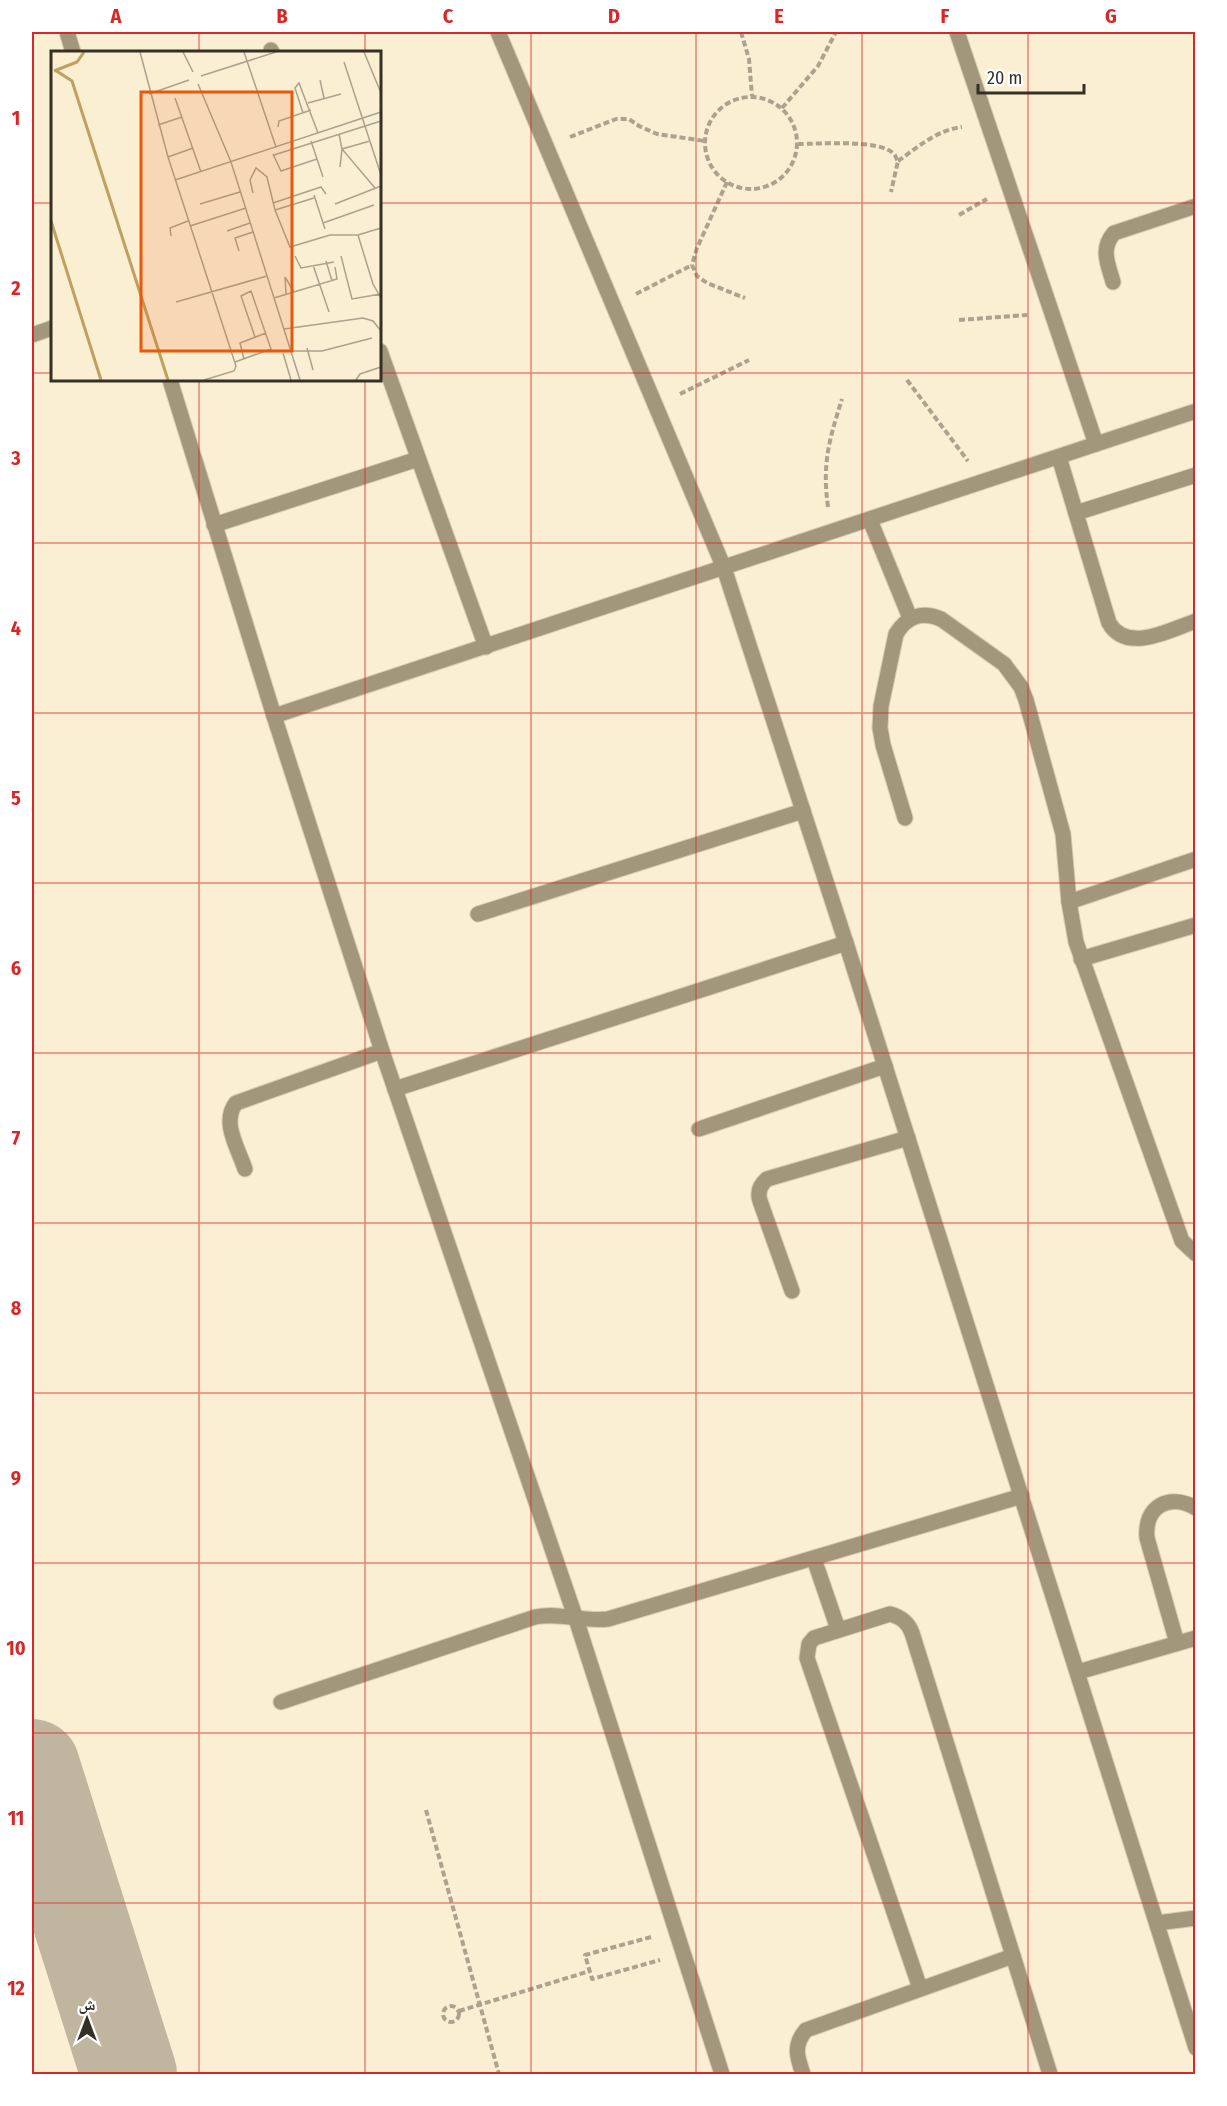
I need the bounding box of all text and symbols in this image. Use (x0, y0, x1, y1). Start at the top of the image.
text: A (110, 4, 123, 28)
text: B (276, 4, 288, 28)
text: C (443, 4, 454, 28)
text: D (608, 4, 620, 28)
text: E (774, 4, 784, 28)
text: F (941, 4, 950, 28)
text: G (1105, 4, 1117, 28)
inset map (51, 51, 381, 381)
scale bar (978, 57, 1084, 95)
text: 20 m (987, 67, 1022, 89)
text: 1 (12, 106, 20, 130)
text: 2 (10, 276, 21, 300)
text: 3 (10, 446, 21, 470)
text: 4 (11, 616, 21, 640)
text: 5 (11, 786, 21, 810)
text: 6 (11, 956, 21, 980)
text: 7 (12, 1126, 21, 1150)
text: 8 (11, 1296, 22, 1320)
text: 9 (11, 1466, 21, 1490)
text: 10 (6, 1636, 26, 1660)
text: 11 (8, 1806, 24, 1830)
text: 12 (7, 1976, 25, 2000)
north arrow (57, 1989, 117, 2049)
text: ش (79, 1995, 96, 2014)

